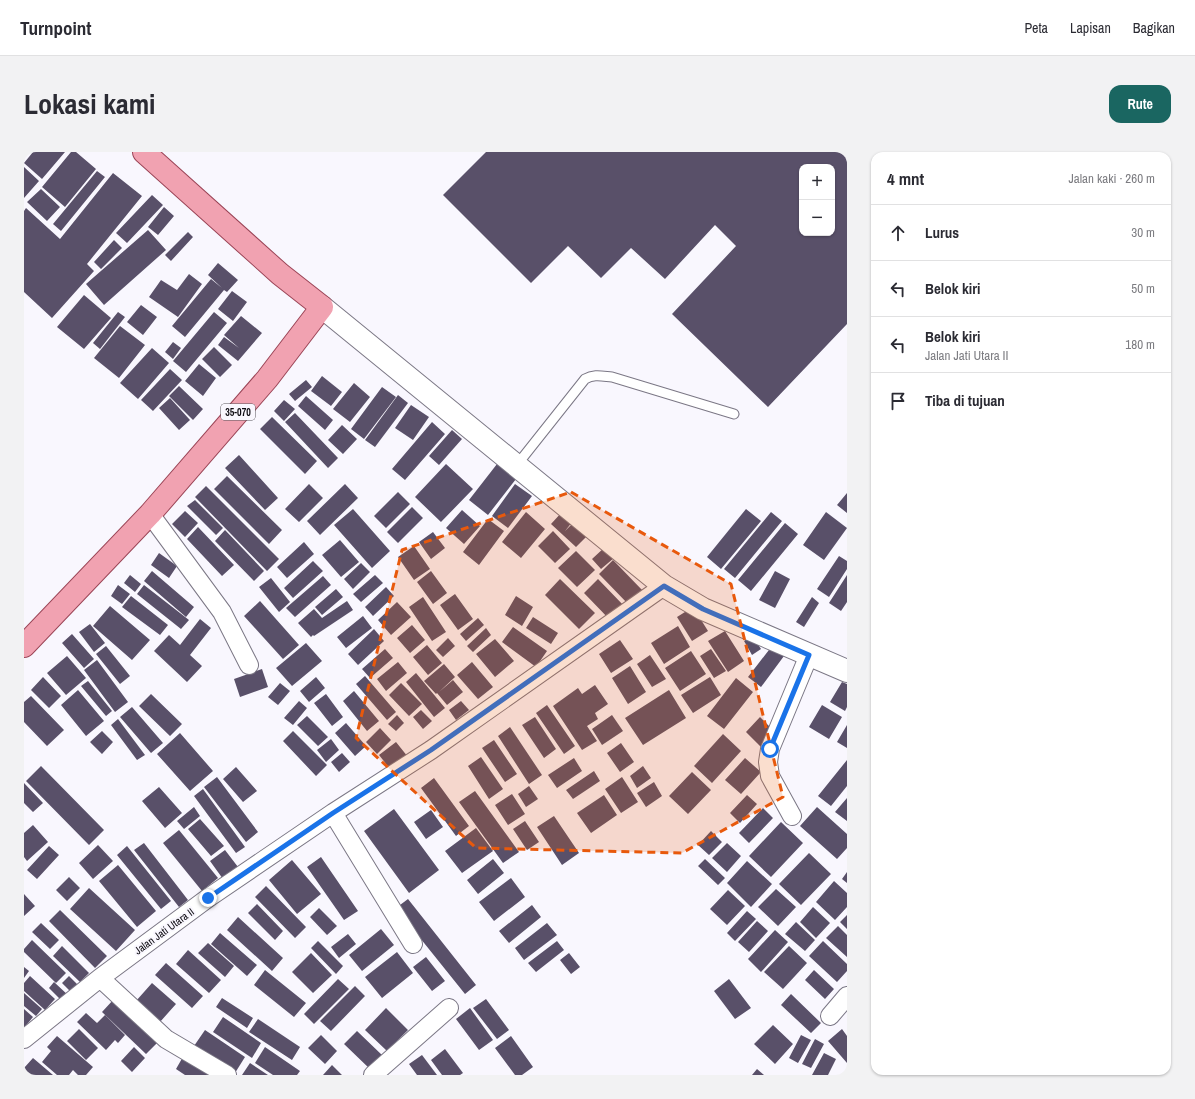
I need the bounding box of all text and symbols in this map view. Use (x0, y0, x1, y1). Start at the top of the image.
text: Turnpoint (20, 15, 92, 41)
text: Peta (1024, 19, 1048, 37)
text: Lapisan (1070, 19, 1111, 37)
text: Bagikan (1133, 19, 1175, 37)
text: Lokasi kami (24, 85, 155, 123)
button: Rute (1109, 85, 1171, 123)
map controls (799, 164, 835, 236)
button: + (799, 164, 835, 200)
text: 4 mnt (887, 167, 924, 190)
text: Jalan kaki · 260 m (1068, 170, 1155, 187)
button: − (799, 200, 835, 236)
icon: ahead (887, 222, 909, 244)
text: Lurus (925, 222, 959, 243)
text: 30 m (1131, 224, 1155, 241)
icon: left (887, 278, 909, 300)
text: Belok kiri (925, 278, 980, 299)
text: 50 m (1131, 280, 1155, 297)
text: Belok kiri (925, 326, 980, 347)
icon: left (887, 334, 909, 356)
text: 180 m (1125, 336, 1155, 353)
text: Jalan Jati Utara II (925, 347, 1009, 364)
icon: arrive (887, 390, 909, 412)
text: Tiba di tujuan (925, 390, 1005, 411)
road number: 35-070 (221, 404, 255, 420)
route start (761, 740, 779, 758)
route end (199, 889, 217, 907)
street label: Jalan Jati Utara II (131, 905, 197, 957)

